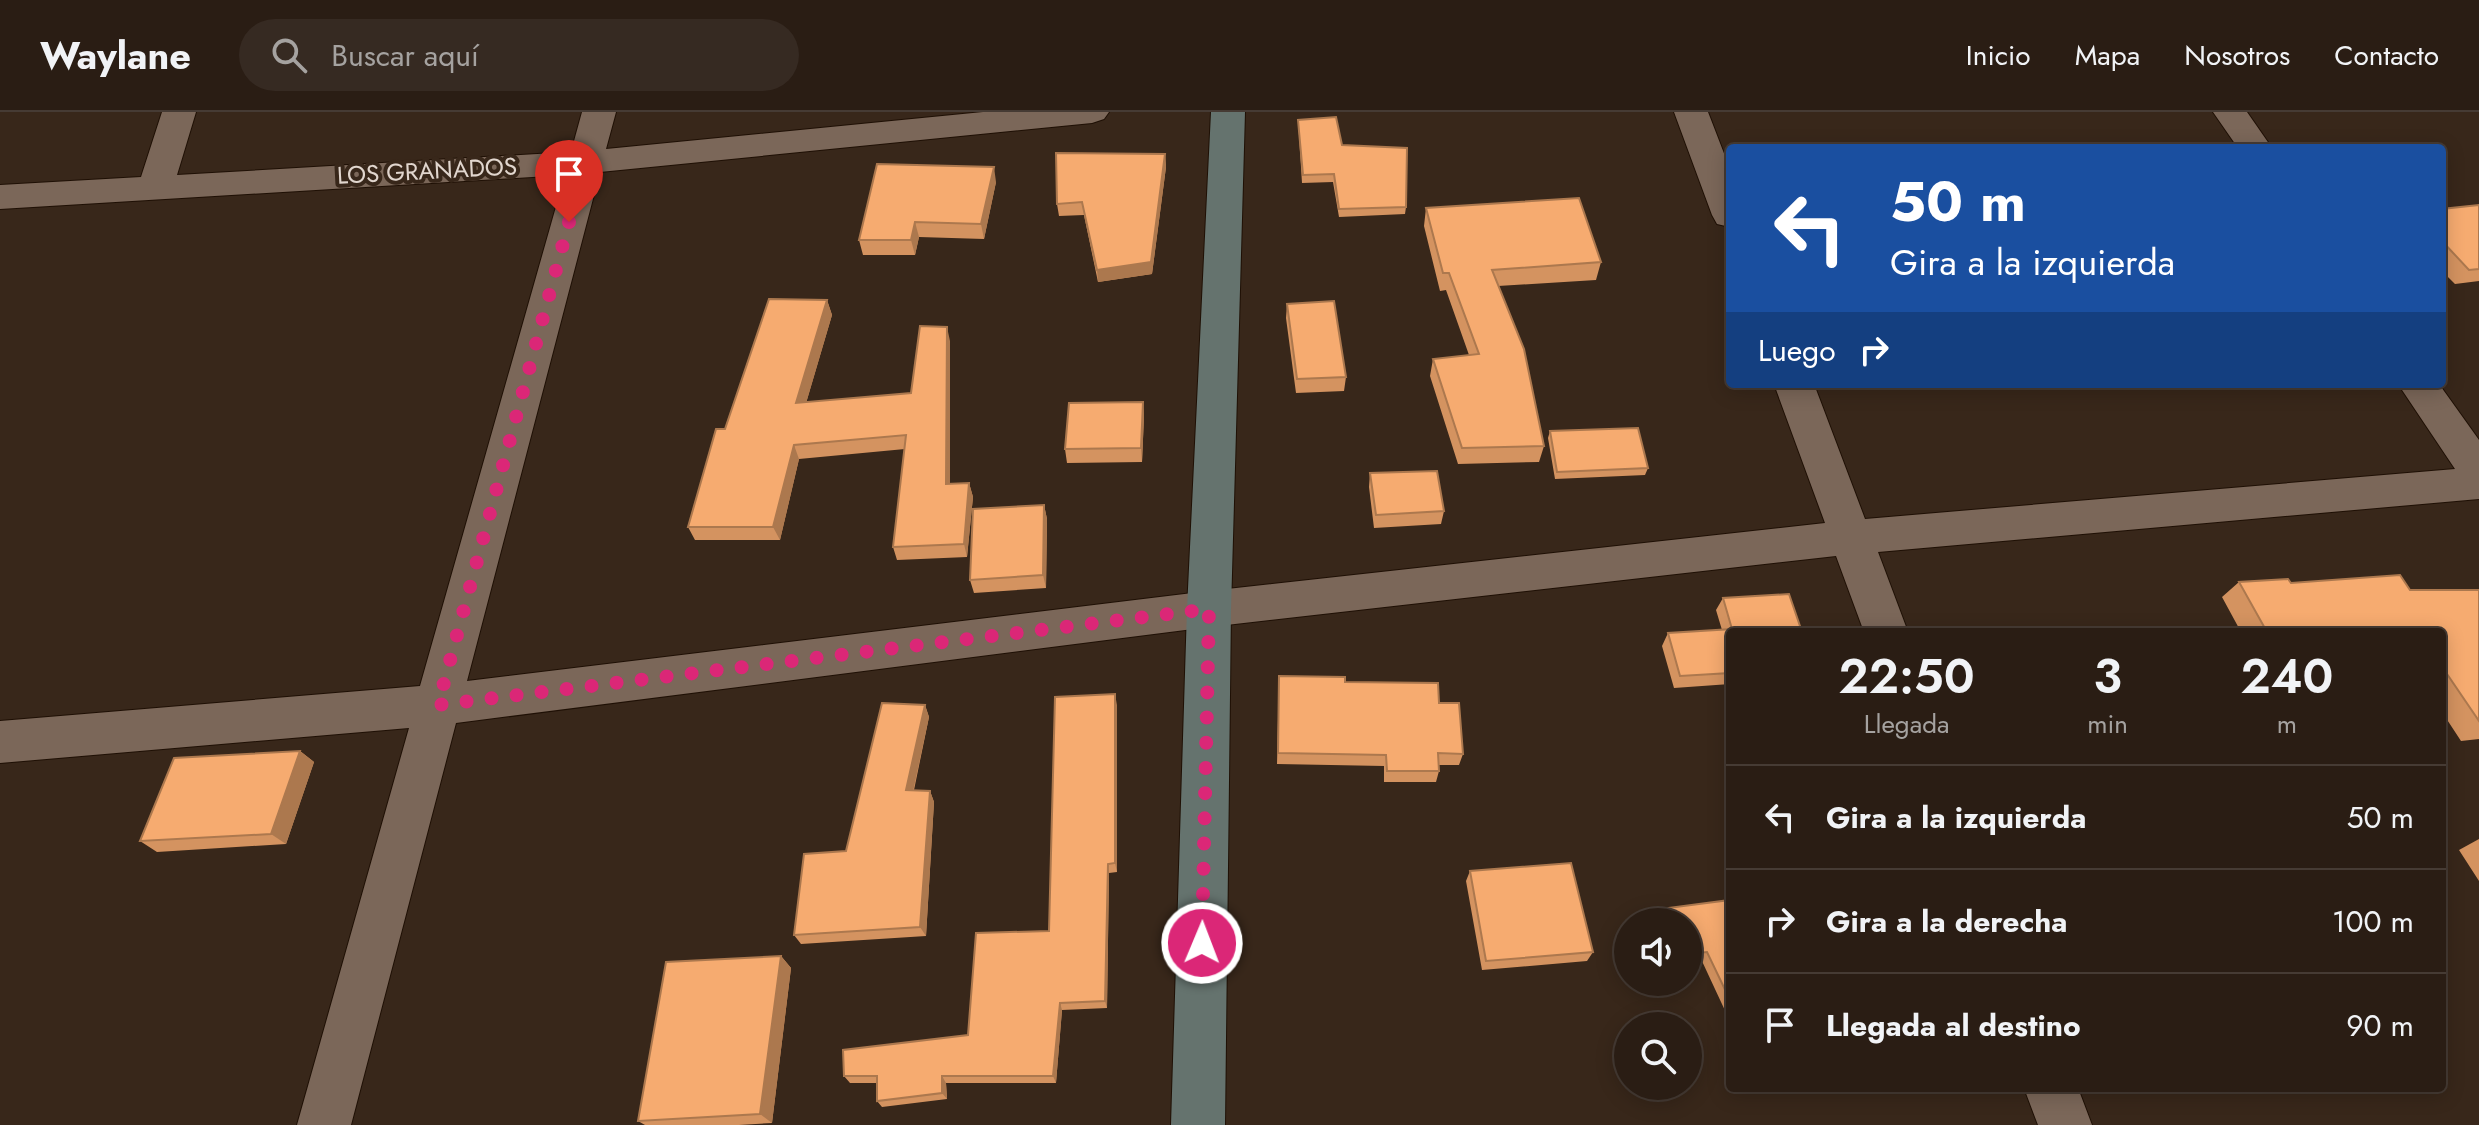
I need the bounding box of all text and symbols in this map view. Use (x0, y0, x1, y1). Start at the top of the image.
search box (239, 19, 799, 91)
text: Waylane (40, 28, 191, 83)
icon: search (267, 33, 311, 77)
text: Buscar aquí (331, 34, 479, 77)
text: Inicio (1966, 35, 2031, 76)
text: Mapa (2075, 35, 2140, 76)
text: Nosotros (2184, 35, 2290, 76)
text: Contacto (2334, 35, 2439, 76)
pin (535, 140, 603, 222)
street label: LOS GRANADOS (336, 148, 518, 193)
icon: arrive (547, 152, 591, 196)
text: 50 m (1890, 161, 2026, 242)
icon: left (1758, 176, 1862, 280)
text: Gira a la izquierda (1890, 236, 2175, 288)
icon: right (1852, 328, 1896, 372)
text: Luego (1758, 329, 1836, 372)
text: 22:50 (1839, 642, 1975, 711)
text: 3 (2093, 642, 2122, 711)
text: 240 (2241, 642, 2333, 711)
text: Llegada (1864, 705, 1950, 743)
text: min (2087, 705, 2128, 743)
text: m (2277, 705, 2297, 743)
icon: left (1758, 795, 1802, 839)
text: Gira a la izquierda (1826, 796, 2086, 839)
text: 50 m (2347, 796, 2414, 839)
icon: right (1758, 899, 1802, 943)
text: Gira a la derecha (1826, 900, 2067, 943)
text: 100 m (2332, 900, 2414, 943)
position arrow (1160, 901, 1244, 985)
map controls (1614, 908, 1702, 1100)
button: sound (1614, 908, 1702, 996)
icon: arrive (1758, 1003, 1802, 1047)
text: Llegada al destino (1826, 1004, 2081, 1047)
text: 90 m (2346, 1004, 2414, 1047)
button: search (1614, 1012, 1702, 1100)

